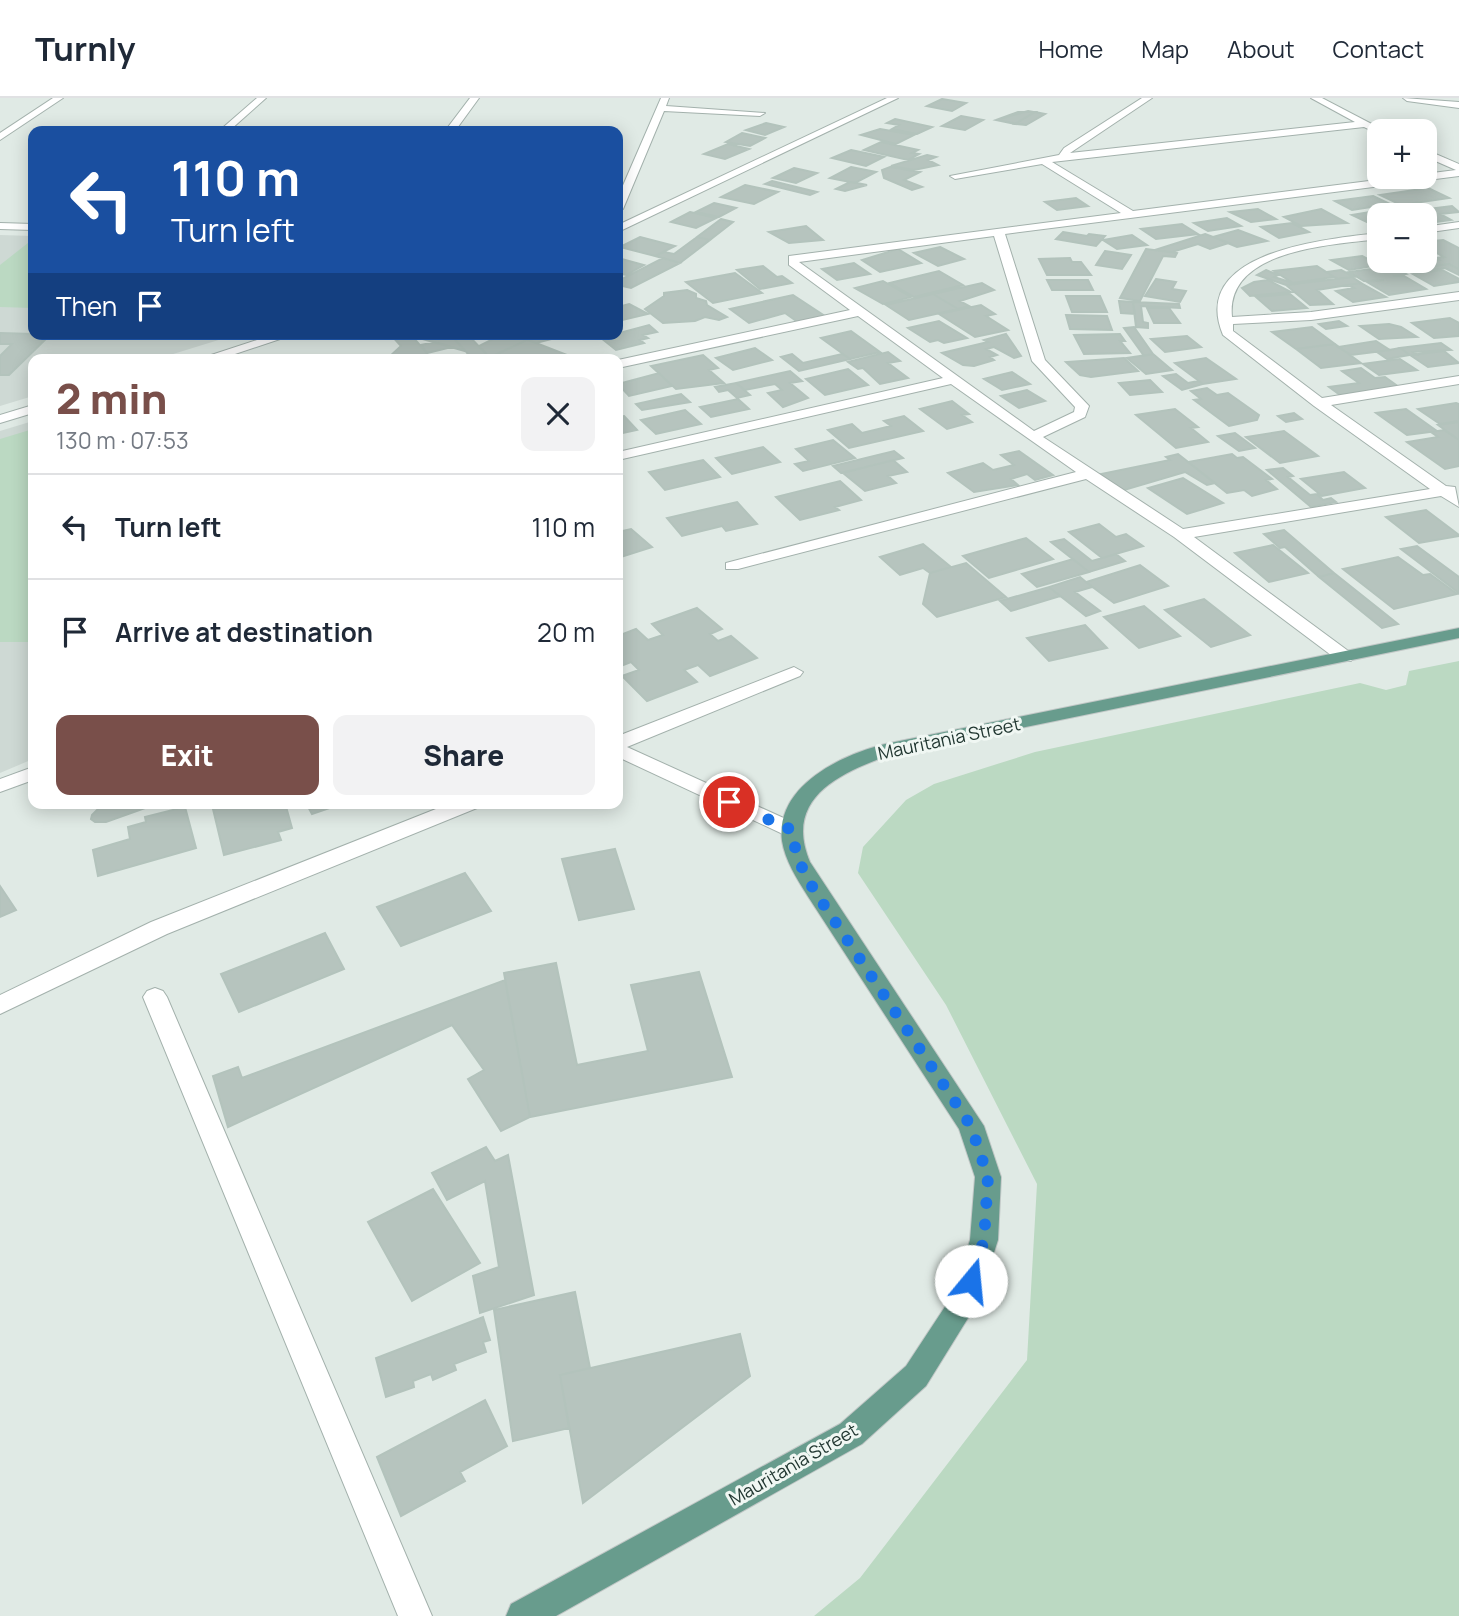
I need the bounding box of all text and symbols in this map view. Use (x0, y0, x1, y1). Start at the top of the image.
text: Turnly (35, 26, 136, 71)
text: Home (1038, 32, 1103, 65)
text: Map (1141, 32, 1189, 65)
text: About (1227, 32, 1295, 65)
text: Contact (1333, 32, 1424, 65)
map controls (1367, 119, 1437, 273)
button: + (1367, 119, 1437, 189)
text: 110 m (171, 144, 300, 211)
icon: left (56, 154, 147, 245)
button: − (1367, 203, 1437, 273)
text: Turn left (171, 208, 295, 252)
icon: arrive (131, 287, 169, 325)
text: Then (56, 288, 117, 324)
text: 2 min (56, 369, 167, 427)
button: close (521, 377, 595, 451)
text: 130 m · 07:53 (56, 424, 189, 456)
icon: left (56, 508, 94, 546)
text: Turn left (115, 509, 222, 545)
text: 110 m (532, 509, 595, 545)
icon: arrive (56, 613, 94, 651)
text: Arrive at destination (115, 614, 373, 650)
text: 20 m (537, 614, 595, 650)
street label: Mauritania Street (876, 711, 1022, 765)
button: Exit (56, 715, 319, 795)
button: Share (333, 715, 595, 795)
pin (699, 772, 759, 832)
icon: arrive (710, 783, 748, 821)
position arrow (934, 1244, 1008, 1318)
street label: Mauritania Street (724, 1417, 862, 1511)

